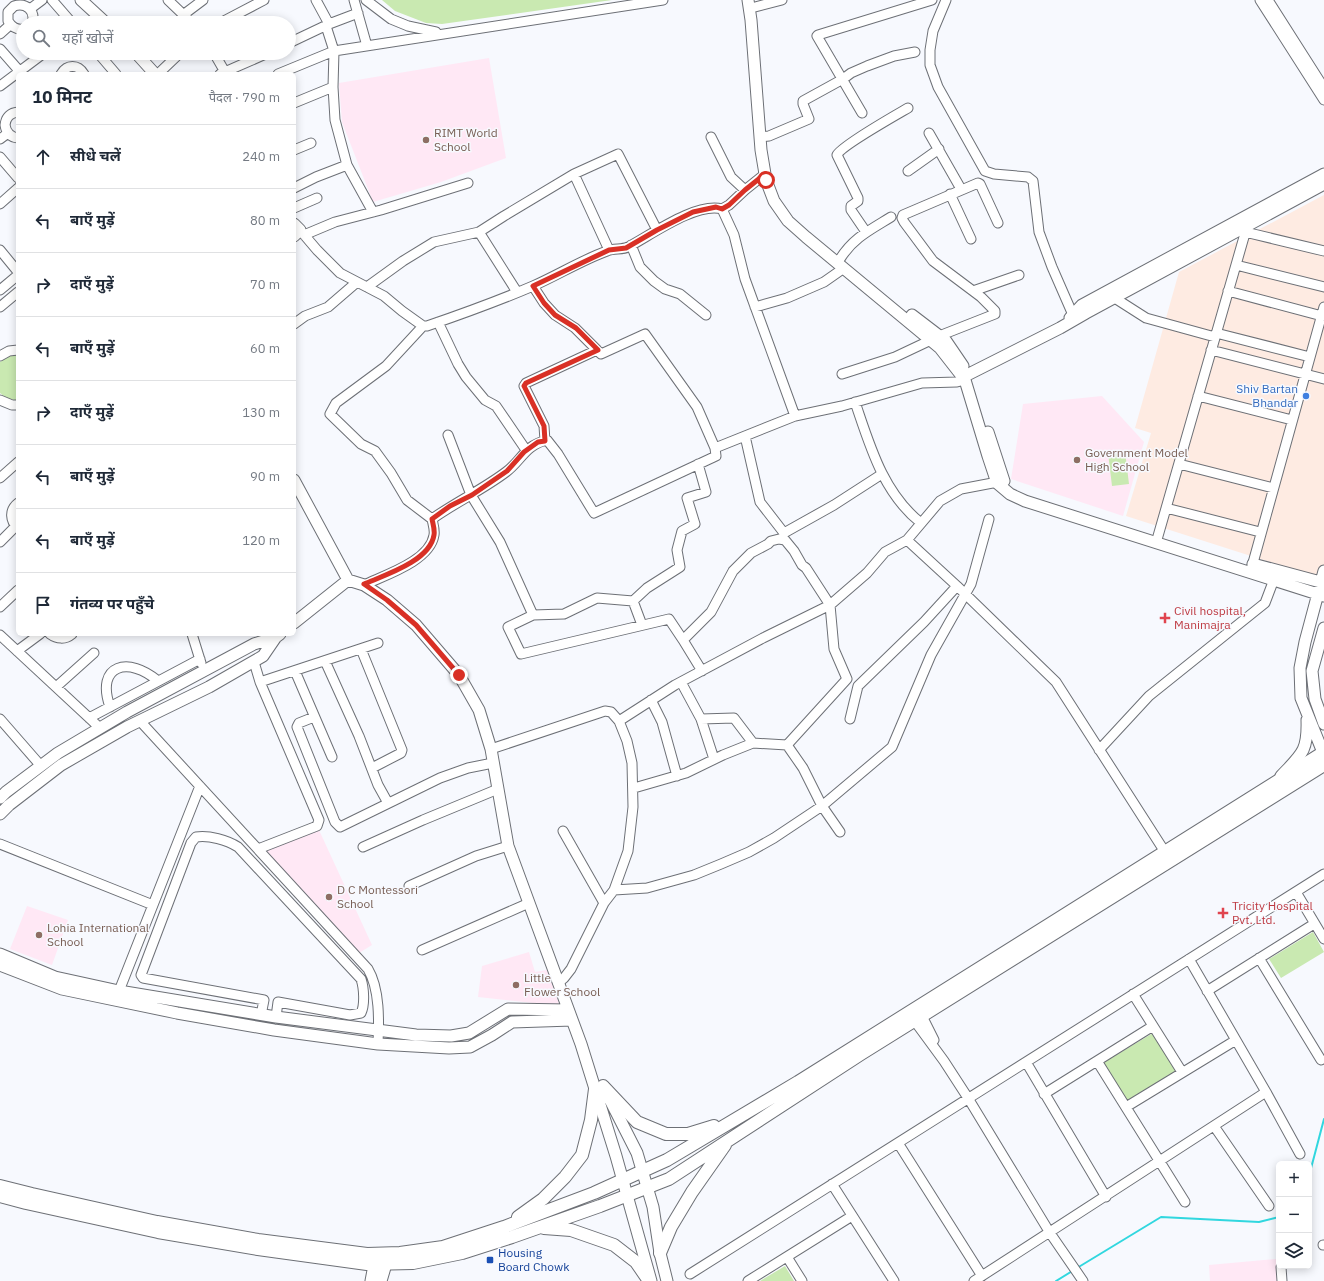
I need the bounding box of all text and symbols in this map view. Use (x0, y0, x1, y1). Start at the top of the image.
search box (16, 16, 296, 60)
icon: search (30, 27, 52, 49)
text: यहाँ खोजें (62, 28, 113, 47)
text: 10 मिनट (32, 86, 92, 108)
text: पैदल · 790 m (209, 89, 280, 106)
place label: RIMT World School (434, 125, 498, 154)
marker: RIMT World School (421, 135, 431, 145)
icon: ahead (32, 146, 54, 168)
text: सीधे चलें (70, 146, 121, 165)
text: 240 m (242, 148, 280, 165)
route start (757, 171, 775, 189)
icon: left (32, 210, 54, 232)
text: बाएँ मुड़ें (70, 210, 115, 229)
text: 80 m (250, 212, 280, 229)
icon: right (32, 274, 54, 296)
text: दाएँ मुड़ें (70, 274, 114, 293)
text: 70 m (250, 276, 280, 293)
icon: left (32, 338, 54, 360)
text: बाएँ मुड़ें (70, 338, 115, 357)
text: 60 m (250, 340, 280, 357)
place label: Shiv Bartan Bhandar (1236, 381, 1299, 410)
marker: Shiv Bartan Bhandar (1301, 391, 1311, 401)
icon: right (32, 402, 54, 424)
text: दाएँ मुड़ें (70, 402, 114, 421)
text: 130 m (242, 404, 280, 421)
place label: Government Model High School (1085, 445, 1188, 474)
marker: Government Model High School (1072, 455, 1082, 465)
icon: left (32, 466, 54, 488)
text: बाएँ मुड़ें (70, 466, 115, 485)
text: 90 m (250, 468, 280, 485)
icon: left (32, 530, 54, 552)
text: बाएँ मुड़ें (70, 530, 115, 549)
text: 120 m (242, 532, 280, 549)
icon: arrive (32, 594, 54, 616)
text: गंतव्य पर पहुँचे (70, 594, 154, 613)
place label: Civil hospital, Manimajra (1174, 603, 1246, 632)
marker: Civil hospital, Manimajra (1159, 612, 1171, 624)
route end (450, 666, 468, 684)
place label: D C Montessori School (337, 882, 418, 911)
marker: D C Montessori School (324, 892, 334, 902)
place label: Tricity Hospital Pvt. Ltd. (1232, 898, 1313, 927)
marker: Tricity Hospital Pvt. Ltd. (1217, 907, 1229, 919)
place label: Lohia International School (47, 920, 149, 949)
marker: Lohia International School (34, 930, 44, 940)
place label: Little Flower School (524, 970, 600, 999)
marker: Little Flower School (511, 980, 521, 990)
map controls (1276, 1161, 1312, 1269)
button: + (1276, 1161, 1312, 1197)
button: − (1276, 1197, 1312, 1233)
button: layers (1276, 1233, 1312, 1269)
place label: Housing Board Chowk (498, 1245, 570, 1274)
marker: Housing Board Chowk (485, 1255, 495, 1265)

